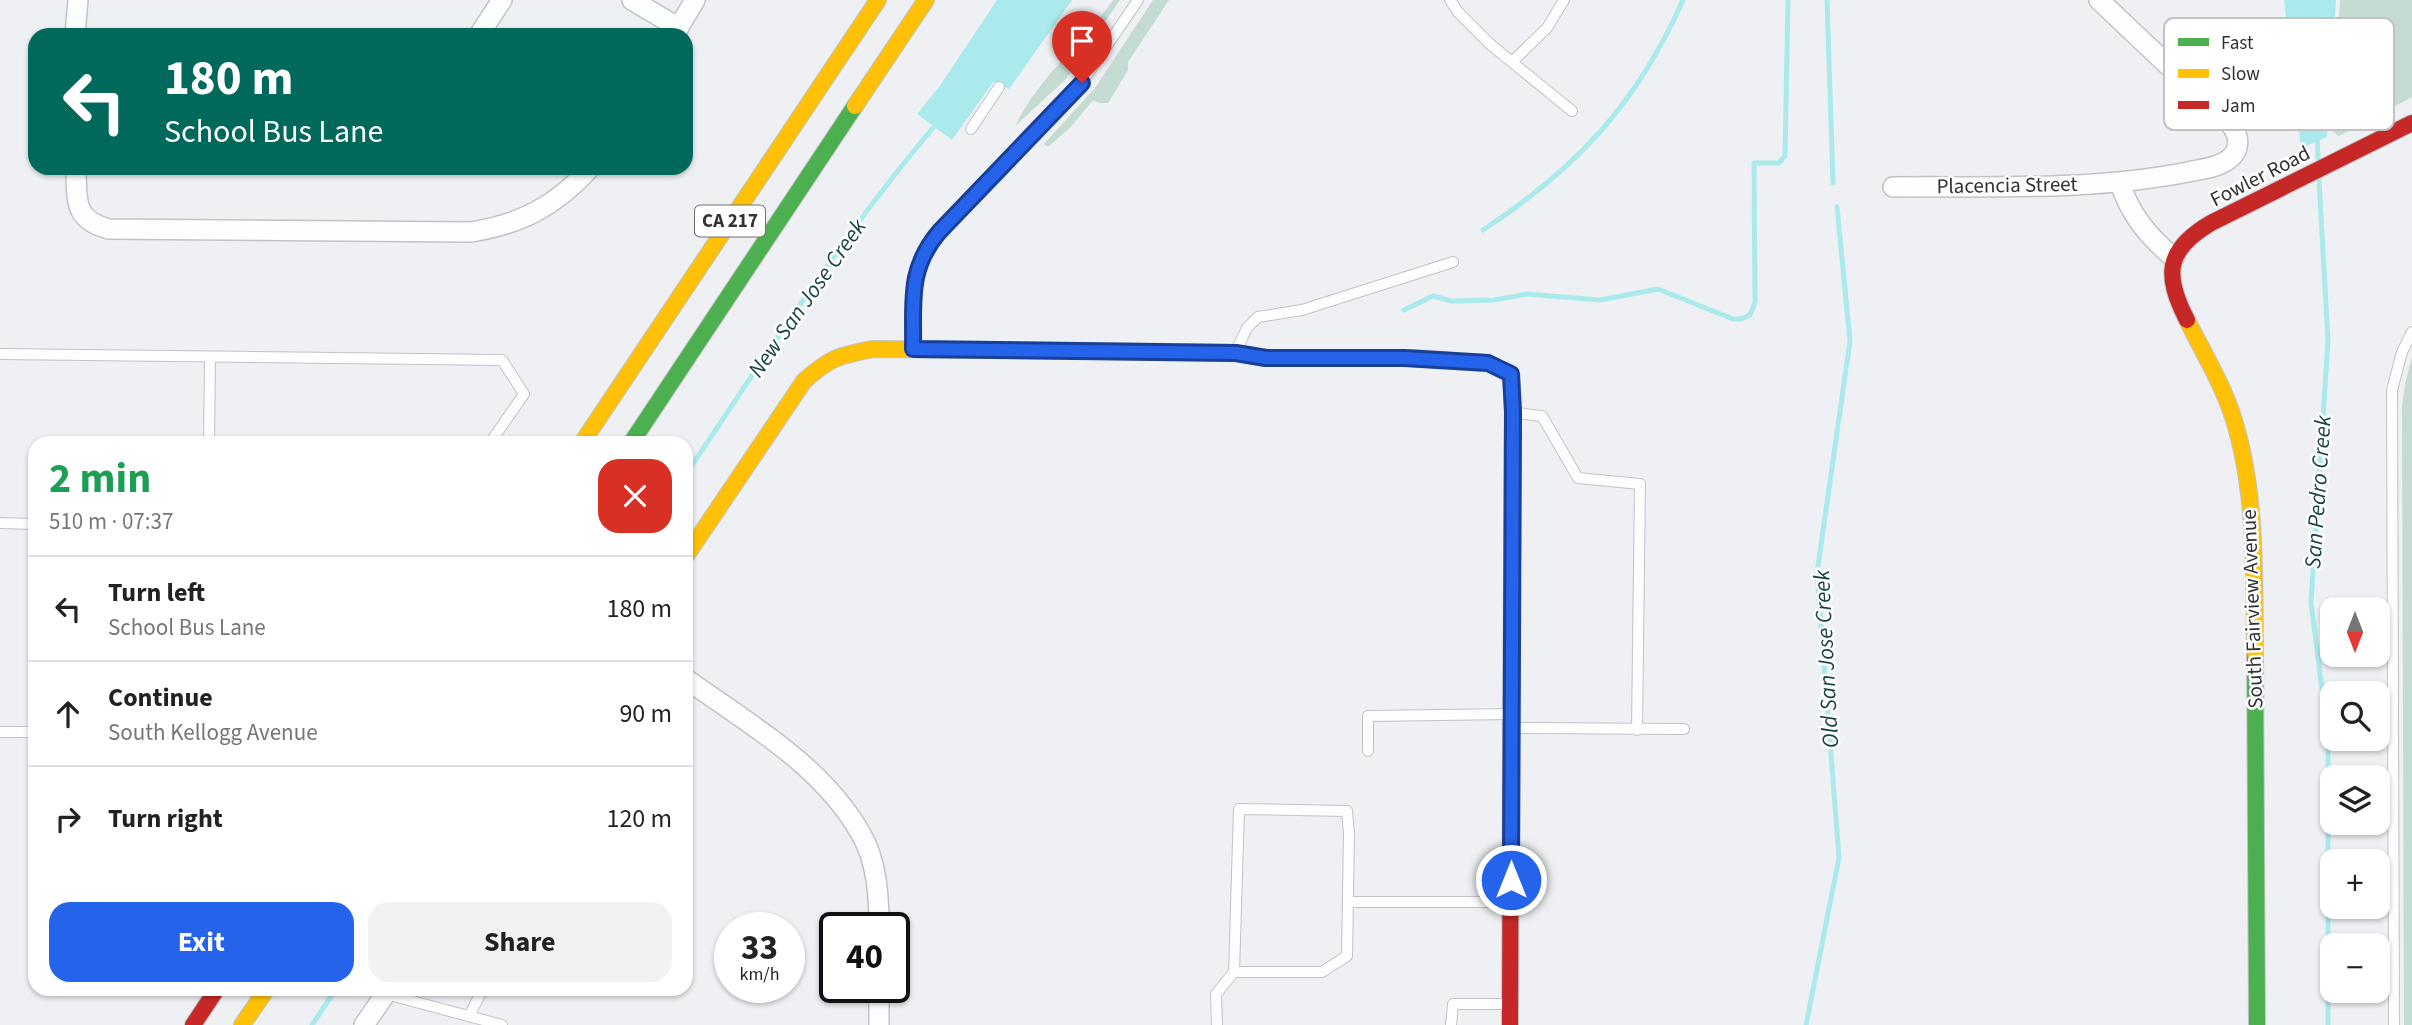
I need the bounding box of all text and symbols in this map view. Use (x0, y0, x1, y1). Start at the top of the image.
pin (1052, 11, 1112, 83)
legend (2164, 18, 2394, 130)
icon: arrive (1063, 22, 1101, 60)
text: Fast (2221, 30, 2254, 57)
text: 180 m (164, 44, 293, 114)
icon: left (49, 56, 140, 147)
text: Slow (2221, 61, 2260, 88)
text: Jam (2221, 93, 2255, 120)
text: School Bus Lane (164, 109, 383, 155)
street label: Fowler Road (2205, 138, 2315, 214)
street label: Placencia Street (1936, 169, 2078, 201)
road number: CA 217 (695, 206, 765, 236)
water label: New San Jose Creek (740, 211, 875, 384)
water label: San Pedro Creek (2296, 413, 2340, 570)
text: 2 min (49, 449, 151, 509)
button: close (598, 459, 672, 533)
text: 510 m · 07:37 (49, 505, 173, 538)
street label: South Fairview Avenue (2234, 509, 2270, 709)
water label: Old San Jose Creek (1805, 568, 1847, 749)
text: Turn left (108, 574, 205, 611)
icon: left (49, 590, 87, 628)
text: 180 m (606, 590, 672, 627)
north arrow (2320, 597, 2390, 667)
map controls (2320, 597, 2390, 1003)
text: School Bus Lane (108, 611, 266, 644)
text: Continue (108, 679, 213, 716)
button: search (2320, 681, 2390, 751)
icon: ahead (49, 695, 87, 733)
text: 90 m (619, 695, 672, 732)
text: South Kellogg Avenue (108, 716, 318, 749)
button: layers (2320, 765, 2390, 835)
icon: right (49, 800, 87, 838)
text: Turn right (108, 800, 223, 837)
text: 120 m (606, 800, 672, 837)
position arrow (1474, 843, 1548, 917)
button: + (2320, 849, 2390, 919)
button: Exit (49, 902, 354, 982)
button: Share (368, 902, 672, 982)
speed limit sign: 40 (819, 912, 910, 1003)
text: 33 (741, 923, 778, 973)
button: − (2320, 933, 2390, 1003)
text: km/h (740, 962, 779, 987)

